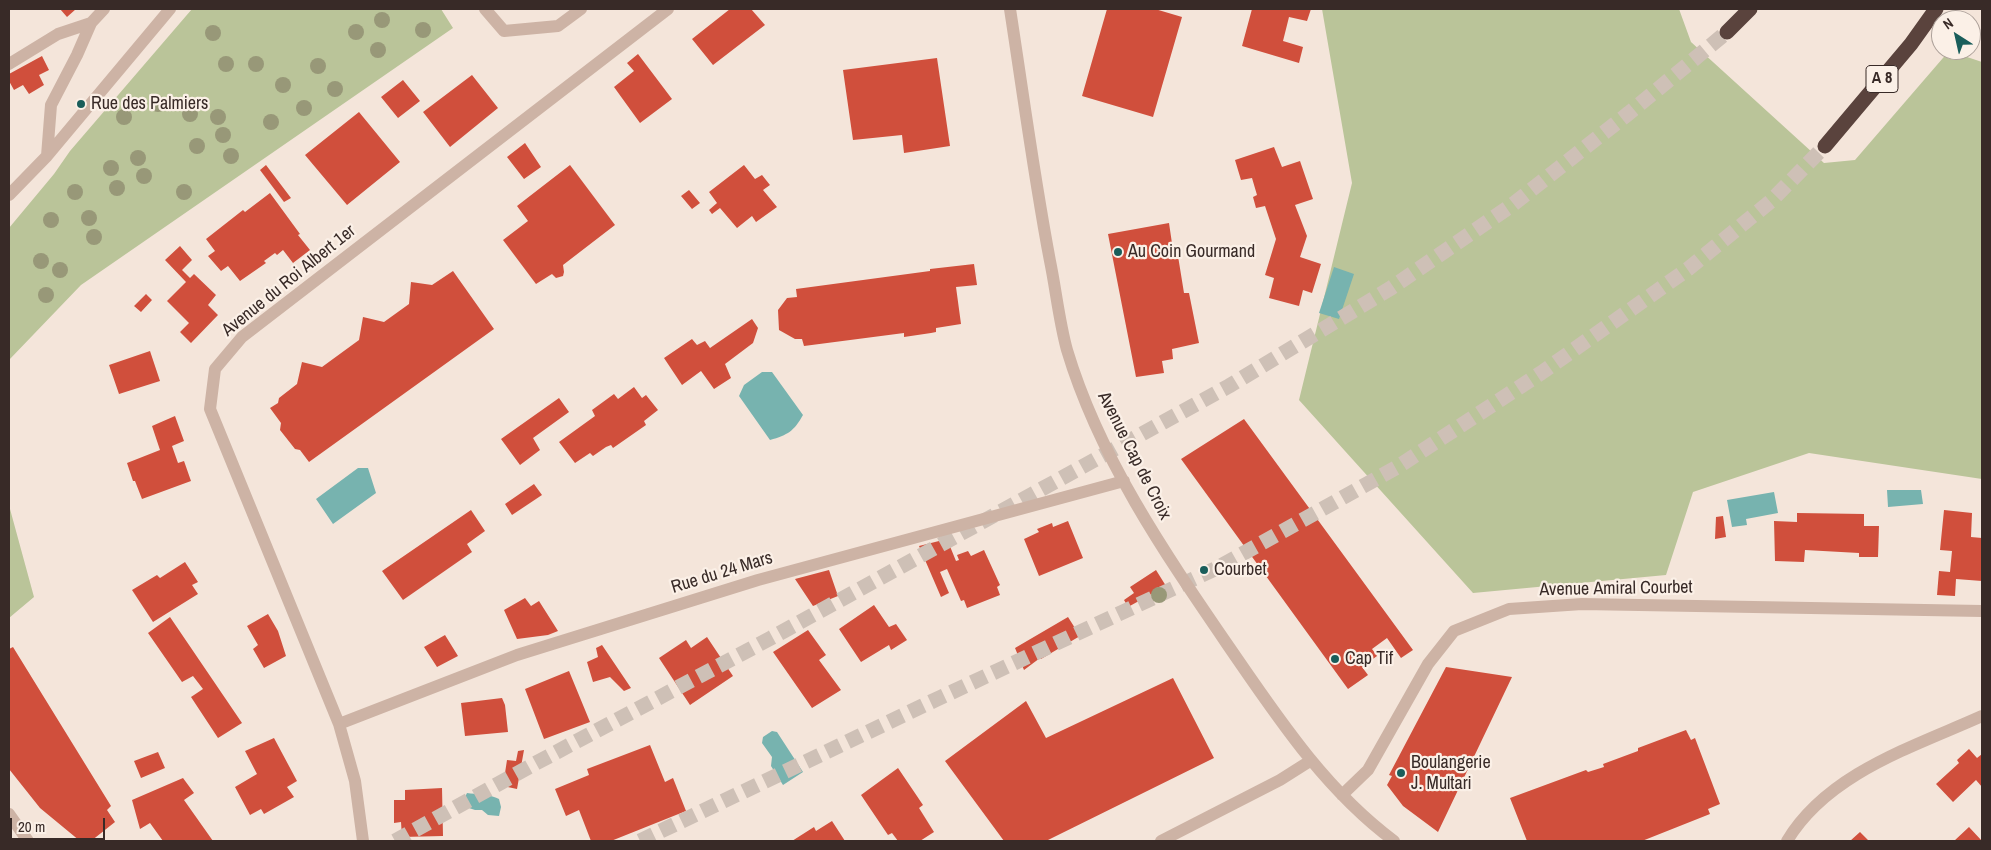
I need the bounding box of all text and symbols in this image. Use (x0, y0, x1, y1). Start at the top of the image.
north arrow (1931, 10, 1981, 60)
text: N (1939, 14, 1957, 33)
road number: A 8 (1866, 66, 1898, 92)
place label: Rue des Palmiers (91, 93, 208, 115)
marker: Rue des Palmiers (75, 98, 87, 110)
street label: Avenue du Roi Albert 1er (218, 221, 360, 341)
place label: Au Coin Gourmand (1128, 241, 1255, 263)
marker: Au Coin Gourmand (1112, 246, 1124, 258)
street label: Avenue Cap de Croix (1092, 388, 1176, 524)
street label: Rue du 24 Mars (669, 547, 775, 599)
place label: Courbet (1214, 559, 1267, 581)
marker: Courbet (1198, 564, 1210, 576)
street label: Avenue Amiral Courbet (1539, 577, 1693, 601)
place label: Cap Tif (1345, 648, 1393, 670)
marker: Cap Tif (1329, 653, 1341, 665)
place label: Boulangerie J. Multari (1411, 752, 1491, 794)
marker: Boulangerie J. Multari (1395, 767, 1407, 779)
scale bar (12, 808, 108, 840)
text: 20 m (18, 816, 45, 837)

